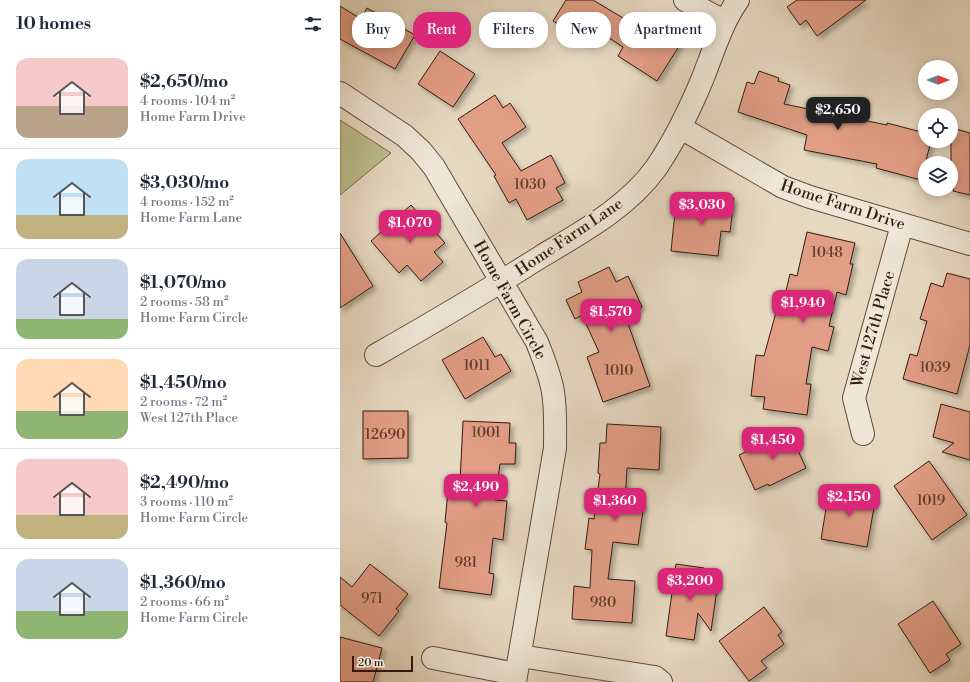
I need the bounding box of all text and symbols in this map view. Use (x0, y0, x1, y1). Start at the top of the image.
chip: Buy (352, 12, 405, 48)
chip: Rent (413, 12, 471, 48)
chip: Filters (479, 12, 548, 48)
chip: New (556, 12, 611, 48)
chip: Apartment (619, 12, 716, 48)
text: 10 homes (16, 13, 91, 35)
icon: filters (302, 13, 324, 35)
north arrow (918, 60, 958, 100)
map controls (918, 60, 958, 196)
text: $2,650/mo (140, 71, 228, 93)
icon: home (48, 74, 96, 122)
text: 4 rooms · 104 m² (140, 93, 235, 109)
pin: $2,650 (805, 97, 871, 131)
text: $2,650 (815, 102, 861, 118)
button: locate (918, 108, 958, 148)
text: Home Farm Drive (140, 109, 246, 125)
button: layers (918, 156, 958, 196)
text: $3,030/mo (140, 172, 229, 194)
icon: home (48, 175, 96, 223)
street label: Home Farm Drive (778, 175, 908, 235)
house number: 1030 (514, 176, 546, 194)
pin: $3,030 (669, 192, 735, 226)
text: 4 rooms · 152 m² (140, 194, 234, 210)
street label: Home Farm Lane (511, 194, 627, 280)
text: $3,030 (679, 197, 725, 213)
text: Home Farm Lane (140, 210, 242, 226)
pin: $1,070 (377, 210, 443, 244)
text: $1,070 (388, 215, 432, 231)
street label: Home Farm Circle (469, 237, 551, 363)
house number: 1048 (811, 244, 843, 262)
street label: West 127th Place (846, 268, 899, 391)
text: $1,070/mo (140, 272, 226, 294)
icon: home (48, 275, 96, 323)
pin: $1,940 (770, 290, 836, 324)
text: 2 rooms · 58 m² (140, 294, 229, 310)
text: $1,940 (781, 295, 825, 311)
pin: $1,570 (578, 299, 644, 333)
text: $1,570 (590, 304, 632, 320)
text: Home Farm Circle (140, 310, 248, 326)
house number: 1011 (464, 357, 490, 375)
house number: 1039 (919, 359, 951, 377)
house number: 1010 (604, 362, 634, 380)
text: $1,450/mo (140, 372, 227, 394)
icon: home (48, 375, 96, 423)
text: 2 rooms · 72 m² (140, 394, 227, 410)
text: West 127th Place (140, 410, 238, 426)
house number: 1001 (471, 424, 501, 442)
house number: 12690 (365, 426, 405, 444)
pin: $1,450 (740, 427, 806, 461)
text: $1,450 (751, 432, 795, 448)
text: $2,490/mo (140, 472, 229, 494)
pin: $2,490 (443, 474, 509, 508)
icon: home (48, 475, 96, 523)
text: $2,490 (453, 479, 499, 495)
pin: $2,150 (816, 484, 882, 518)
pin: $1,360 (582, 488, 648, 522)
text: $2,150 (827, 489, 871, 505)
house number: 1019 (917, 492, 945, 510)
text: $1,360 (593, 493, 637, 509)
text: 3 rooms · 110 m² (140, 494, 233, 510)
text: Home Farm Circle (140, 510, 248, 526)
house number: 981 (455, 554, 477, 572)
pin: $3,200 (657, 568, 723, 602)
text: $1,360/mo (140, 572, 226, 594)
text: $3,200 (667, 573, 713, 589)
icon: home (48, 575, 96, 623)
house number: 971 (361, 590, 383, 608)
text: 2 rooms · 66 m² (140, 594, 229, 610)
house number: 980 (590, 594, 616, 612)
text: Home Farm Circle (140, 610, 248, 626)
scale bar (352, 654, 413, 673)
text: 20 m (358, 656, 383, 670)

